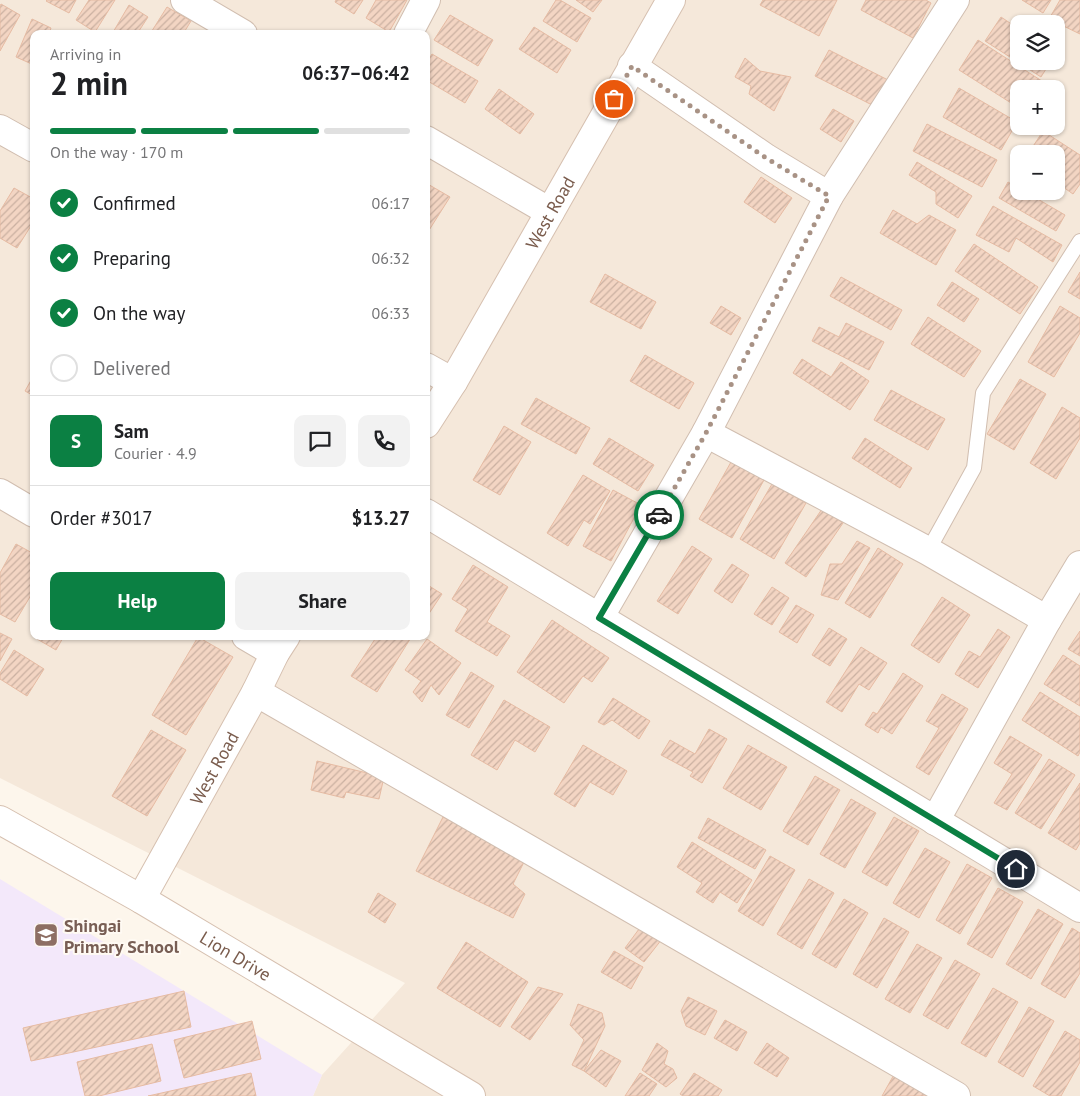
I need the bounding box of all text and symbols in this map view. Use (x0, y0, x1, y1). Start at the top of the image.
map controls (1010, 15, 1065, 200)
button: layers (1010, 15, 1065, 70)
text: Arriving in (50, 44, 121, 64)
text: 06:37–06:42 (302, 61, 410, 85)
text: 2 min (50, 62, 128, 104)
pin (593, 78, 635, 120)
button: + (1010, 80, 1065, 135)
icon: bag (600, 85, 628, 113)
text: On the way · 170 m (50, 142, 183, 162)
button: − (1010, 145, 1065, 200)
street label: West Road (520, 172, 579, 253)
icon: check (50, 189, 78, 217)
text: Confirmed (93, 191, 176, 215)
text: 06:17 (372, 193, 410, 213)
icon: check (50, 244, 78, 272)
text: Preparing (93, 246, 171, 270)
text: 06:32 (372, 248, 410, 268)
icon: check (50, 299, 78, 327)
text: On the way (93, 301, 185, 325)
text: 06:33 (372, 303, 410, 323)
text: Delivered (93, 356, 171, 380)
button: chat (294, 415, 346, 467)
button: phone (358, 415, 410, 467)
text: Sam (114, 419, 149, 443)
text: S (71, 429, 81, 453)
text: Courier · 4.9 (114, 443, 197, 463)
courier (634, 490, 684, 540)
icon: car (645, 501, 673, 529)
text: Order #3017 (50, 506, 153, 530)
text: $13.27 (351, 506, 410, 530)
button: Help (50, 572, 225, 630)
button: Share (235, 572, 410, 630)
street label: West Road (184, 727, 243, 808)
pin (995, 848, 1037, 890)
icon: home (1002, 855, 1030, 883)
place label: Shingai Primary School (64, 914, 180, 958)
school or university icon: Shingai Primary School (33, 922, 59, 948)
street label: Lion Drive (196, 925, 276, 986)

